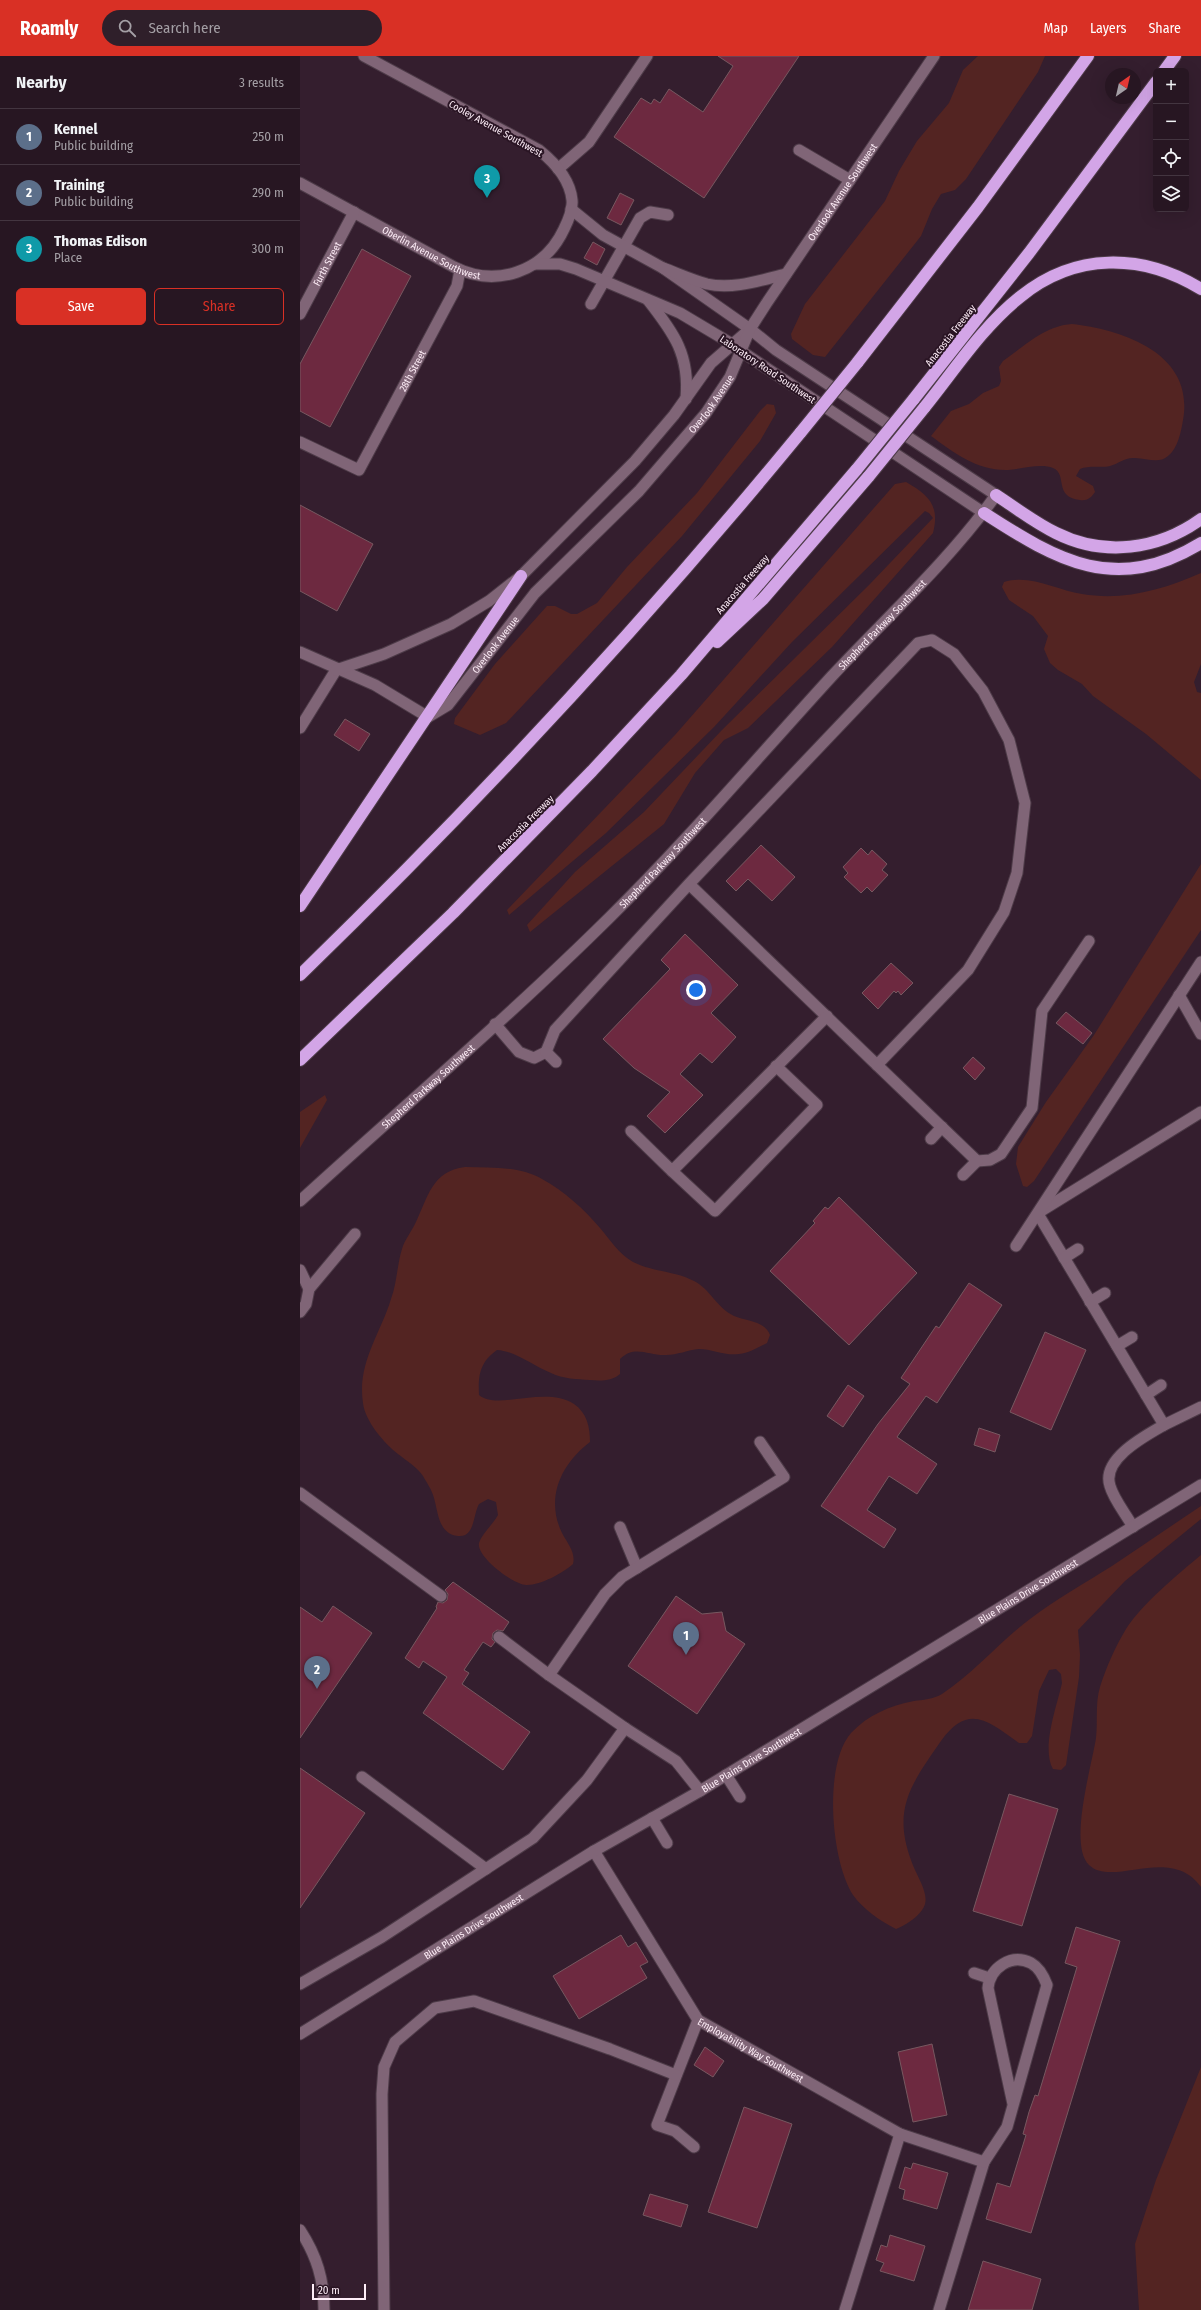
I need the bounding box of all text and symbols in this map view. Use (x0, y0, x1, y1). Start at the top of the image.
search box (102, 10, 382, 46)
text: Roamly (20, 17, 78, 40)
icon: search (116, 17, 138, 39)
text: Search here (148, 19, 221, 37)
text: Map (1044, 20, 1068, 37)
text: Layers (1090, 20, 1126, 37)
text: Share (1148, 20, 1181, 37)
north arrow (1105, 68, 1141, 104)
map controls (1153, 68, 1189, 212)
button: + (1153, 68, 1189, 104)
text: Nearby (16, 72, 67, 93)
text: 3 results (239, 75, 284, 90)
street label: Cooley Avenue Southwest (447, 98, 545, 160)
button: − (1153, 104, 1189, 140)
text: Kennel (54, 120, 97, 138)
text: 1 (26, 129, 32, 144)
text: 250 m (252, 129, 284, 144)
text: Public building (54, 138, 133, 153)
button: locate (1153, 140, 1189, 176)
street label: Overlook Avenue Southwest (806, 141, 880, 243)
pin: 3 (474, 165, 500, 198)
text: Training (54, 176, 104, 194)
button: layers (1153, 176, 1189, 212)
text: 2 (26, 185, 32, 200)
text: 290 m (252, 185, 284, 200)
text: Public building (54, 194, 133, 209)
street label: Oberlin Avenue Southwest (380, 224, 482, 282)
text: Thomas Edison (54, 232, 147, 250)
street label: Furth Street (311, 239, 344, 288)
text: 3 (26, 241, 32, 256)
text: 300 m (252, 241, 284, 256)
text: Place (54, 250, 82, 265)
button: Save (16, 288, 146, 325)
button: Share (154, 288, 284, 325)
street label: Anacostia Freeway (923, 302, 979, 369)
street label: Laboratory Road Southwest (717, 333, 818, 407)
street label: 28th Street (397, 348, 429, 394)
street label: Overlook Avenue (686, 373, 737, 436)
street label: Anacostia Freeway (714, 552, 772, 617)
street label: Shepherd Parkway Southwest (836, 577, 929, 672)
street label: Overlook Avenue (470, 614, 522, 676)
street label: Anacostia Freeway (495, 793, 557, 854)
street label: Shepherd Parkway Southwest (617, 815, 709, 911)
your location (686, 980, 706, 1000)
street label: Shepherd Parkway Southwest (380, 1042, 478, 1132)
street label: Blue Plains Drive Southwest (976, 1556, 1081, 1627)
pin: 1 (673, 1622, 699, 1655)
pin: 2 (304, 1656, 330, 1689)
street label: Blue Plains Drive Southwest (700, 1725, 804, 1796)
street label: Blue Plains Drive Southwest (422, 1891, 526, 1962)
street label: Employability Way Southwest (695, 2016, 806, 2086)
scale bar (312, 2282, 366, 2301)
text: 20 m (318, 2284, 340, 2297)

